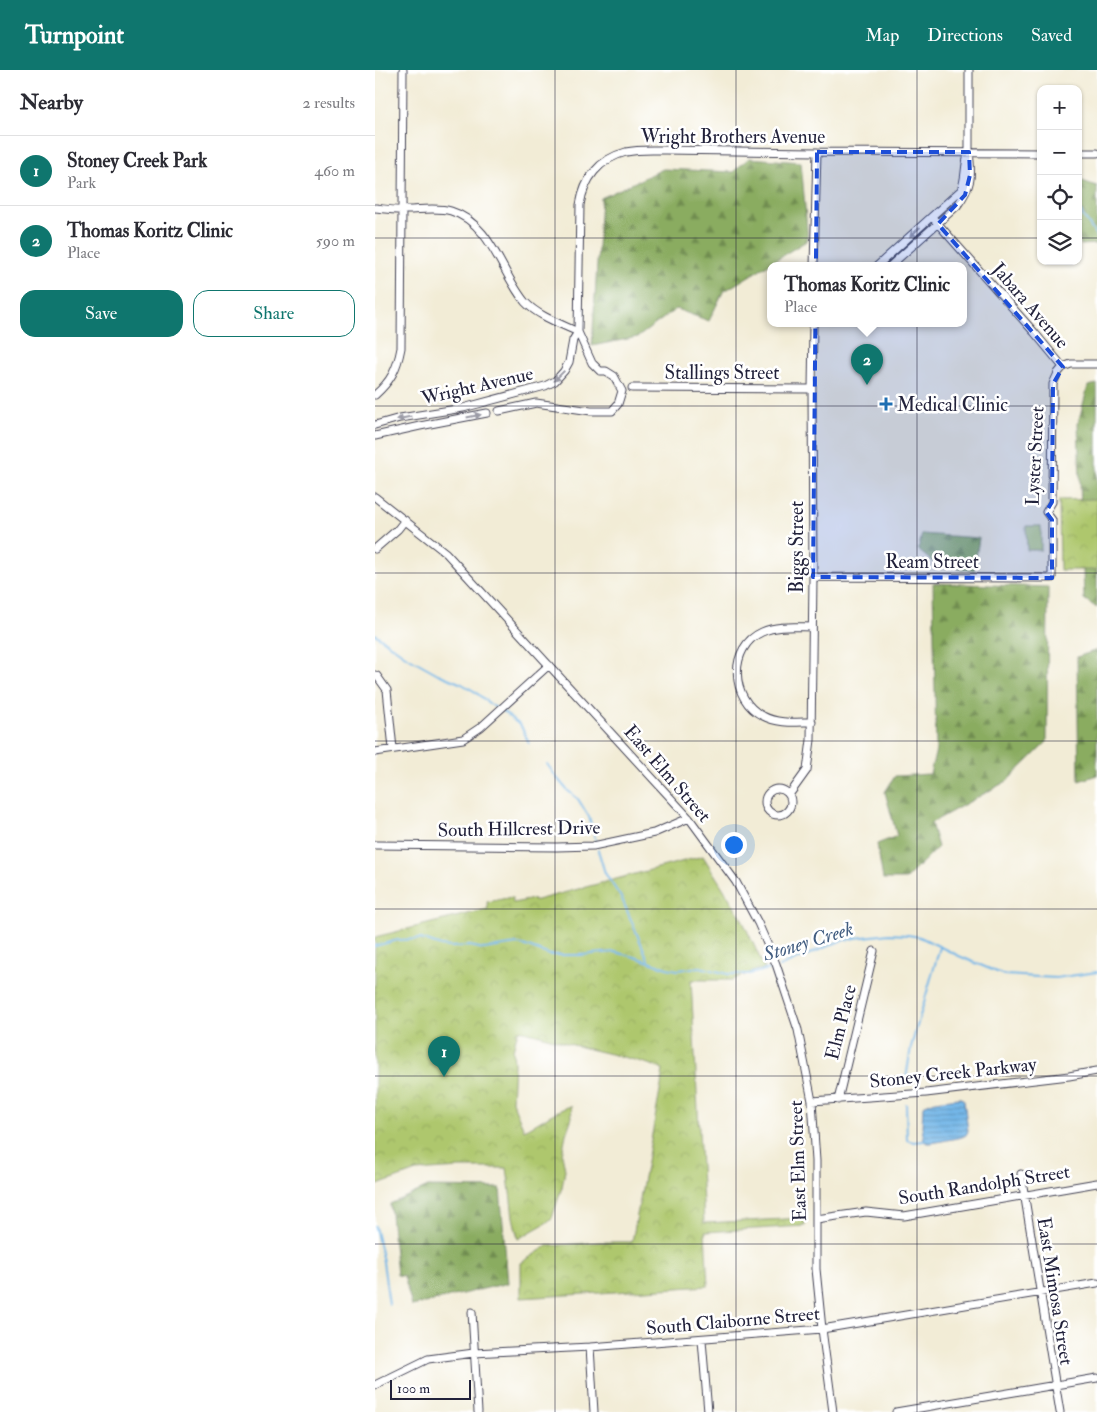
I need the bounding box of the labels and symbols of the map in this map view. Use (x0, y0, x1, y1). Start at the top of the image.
street label: Wright Brothers Avenue (640, 125, 825, 149)
one-way arrow (909, 226, 921, 238)
street label: Jabara Avenue (986, 257, 1074, 354)
pin: 2 (851, 344, 883, 385)
street label: Wright Avenue (418, 361, 536, 411)
street label: Stallings Street (665, 361, 779, 385)
one-way arrow (553, 369, 565, 381)
place label: Medical Clinic (897, 393, 1008, 417)
marker: Medical Clinic (879, 397, 893, 411)
street label: Lyster Street (1020, 406, 1050, 506)
one-way arrow (467, 411, 483, 419)
one-way arrow (396, 414, 412, 422)
street label: Biggs Street (785, 501, 809, 593)
street label: Ream Street (885, 550, 979, 574)
street label: East Elm Street (618, 720, 716, 827)
street label: South Hillcrest Drive (437, 816, 601, 842)
your location (721, 832, 747, 858)
water label: Stoney Creek (759, 916, 856, 967)
street label: Elm Place (820, 982, 862, 1062)
pin: 1 (428, 1036, 460, 1077)
street label: Stoney Creek Parkway (868, 1052, 1038, 1094)
street label: East Elm Street (784, 1100, 812, 1222)
street label: South Randolph Street (897, 1160, 1072, 1211)
street label: East Mimosa Street (1031, 1215, 1079, 1367)
street label: South Claiborne Street (645, 1301, 821, 1341)
scale bar (390, 1377, 471, 1400)

